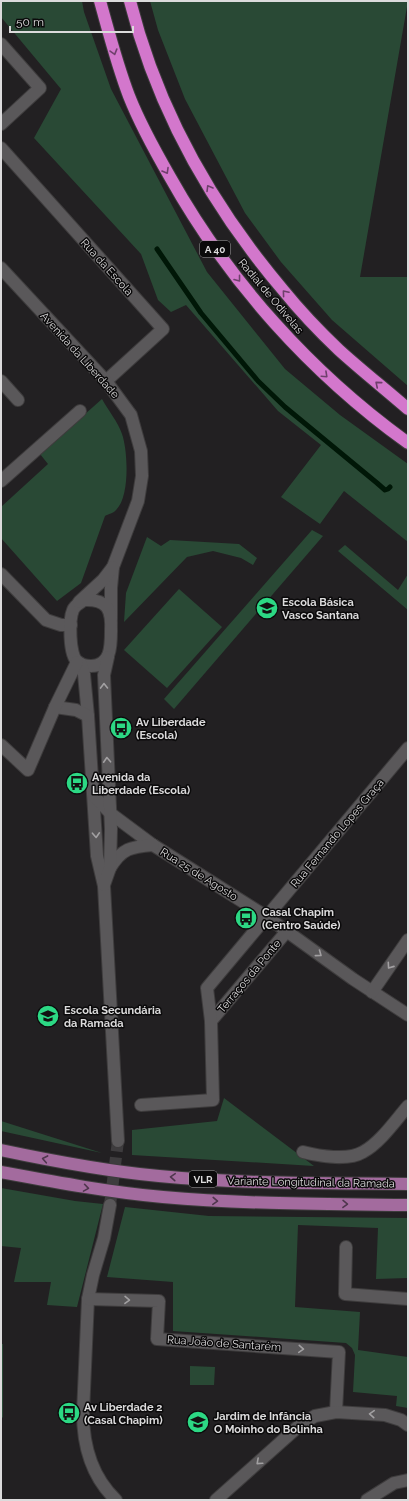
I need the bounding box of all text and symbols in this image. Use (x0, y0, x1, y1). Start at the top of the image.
scale bar (10, 8, 133, 34)
text: 50 m (16, 15, 44, 29)
one-way arrow (110, 49, 118, 55)
one-way arrow (162, 167, 169, 174)
one-way arrow (207, 185, 214, 192)
street label: Rua da Escola (78, 236, 135, 298)
road number: A 40 (200, 241, 230, 257)
street label: Radial de Odivelas (235, 256, 306, 336)
one-way arrow (233, 274, 240, 281)
one-way arrow (283, 290, 290, 298)
street label: Avenida da Liberdade (38, 310, 122, 401)
one-way arrow (321, 370, 328, 377)
one-way arrow (375, 381, 383, 388)
school or university icon: Escola Básica Vasco Santana (254, 595, 280, 621)
place label: Escola Básica Vasco Santana (282, 596, 359, 622)
one-way arrow (100, 683, 108, 689)
bus stop icon: Av Liberdade (Escola) (108, 715, 134, 741)
place label: Av Liberdade (Escola) (136, 716, 206, 742)
one-way arrow (103, 757, 112, 763)
bus stop icon: Avenida da Liberdade (Escola) (64, 770, 90, 796)
place label: Avenida da Liberdade (Escola) (92, 771, 191, 797)
street label: Rua Fernando Lopes Graça (288, 776, 387, 890)
one-way arrow (91, 832, 100, 838)
street label: Rua 25 de Agosto (158, 845, 240, 904)
bus stop icon: Casal Chapim (Centro Saúde) (233, 905, 259, 931)
place label: Casal Chapim (Centro Saúde) (262, 906, 341, 932)
street label: Terraços da Ponte (215, 937, 284, 1016)
one-way arrow (314, 949, 321, 956)
one-way arrow (388, 961, 395, 968)
school or university icon: Escola Secundária da Ramada (35, 1003, 61, 1029)
place label: Escola Secundária da Ramada (64, 1004, 161, 1030)
one-way arrow (41, 1155, 48, 1163)
road number: VLR (189, 1171, 217, 1187)
one-way arrow (170, 1173, 176, 1182)
street label: Variante Longitudinal da Ramada (227, 1175, 395, 1190)
one-way arrow (83, 1183, 89, 1192)
one-way arrow (212, 1196, 218, 1205)
one-way arrow (342, 1200, 348, 1208)
one-way arrow (124, 1296, 130, 1304)
street label: Rua João de Santarém (167, 1333, 281, 1354)
one-way arrow (298, 1344, 304, 1353)
bus stop icon: Av Liberdade 2 (Casal Chapim) (56, 1400, 82, 1426)
place label: Av Liberdade 2 (Casal Chapim) (84, 1401, 163, 1427)
school or university icon: Jardim de Infância O Moinho do Bolinha (185, 1409, 211, 1435)
place label: Jardim de Infância O Moinho do Bolinha (214, 1410, 323, 1436)
one-way arrow (369, 1410, 375, 1419)
one-way arrow (256, 1457, 263, 1464)

